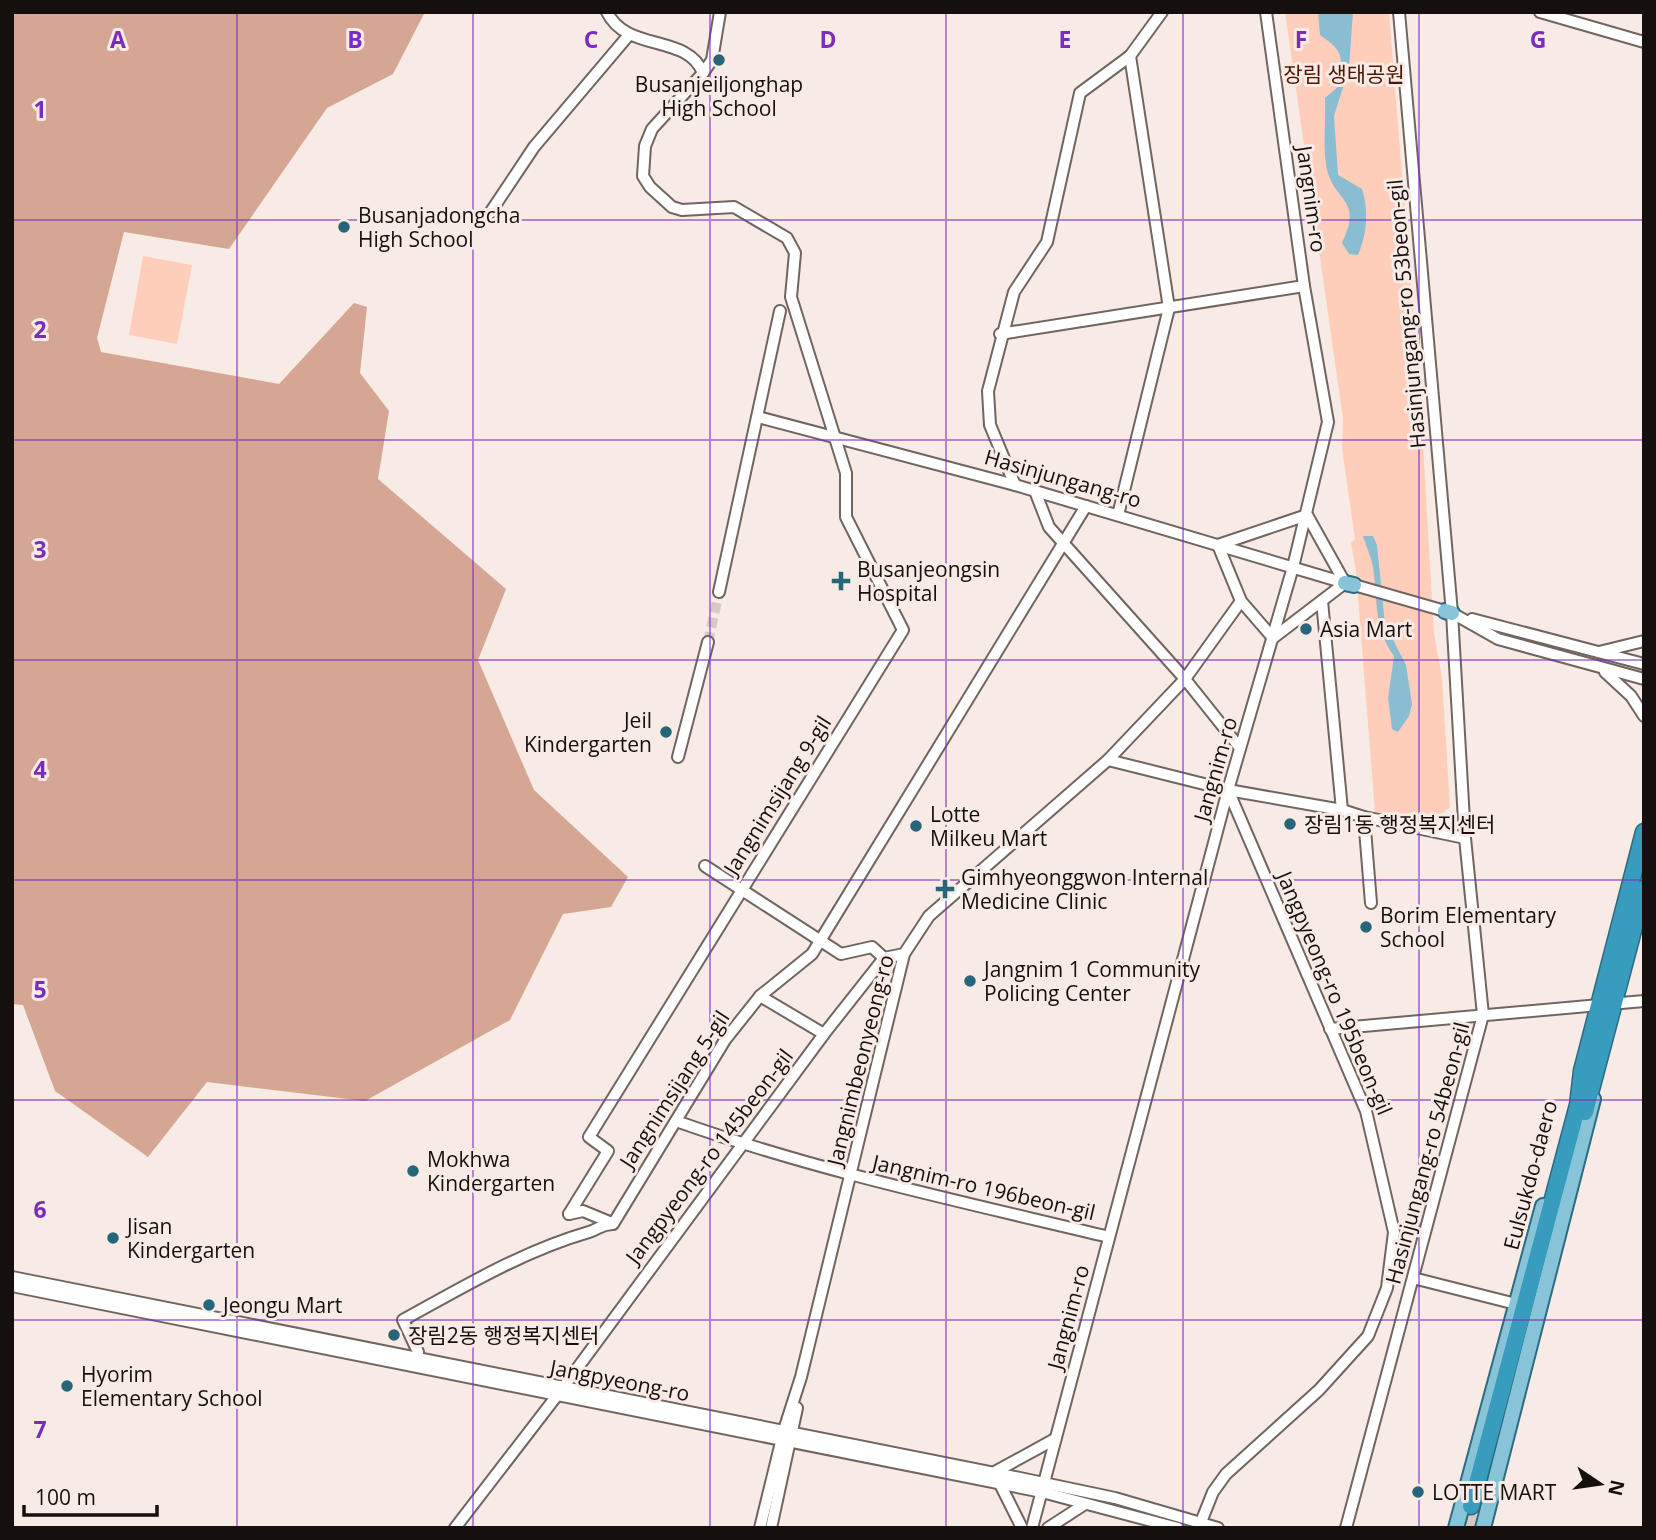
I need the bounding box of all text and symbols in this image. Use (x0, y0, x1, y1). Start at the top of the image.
text: A (110, 23, 126, 55)
text: B (347, 23, 363, 55)
text: C (584, 23, 598, 55)
text: D (819, 23, 837, 55)
text: E (1059, 23, 1071, 55)
text: F (1295, 23, 1307, 55)
text: G (1530, 23, 1546, 55)
marker: Busanjeiljonghap High School (711, 52, 727, 68)
park label: 장림 생태공원 (1283, 60, 1405, 88)
place label: Busanjeiljonghap High School (635, 70, 803, 122)
text: 1 (33, 93, 47, 125)
street label: Jangnim-ro (1290, 142, 1333, 254)
street label: Hasinjungang-ro 53beon-gil (1380, 178, 1432, 450)
place label: Busanjadongcha High School (358, 201, 520, 253)
marker: Busanjadongcha High School (336, 219, 352, 235)
text: 2 (33, 313, 47, 345)
street label: Hasinjungang-ro (981, 442, 1145, 514)
text: 3 (33, 533, 47, 565)
place label: Busanjeongsin Hospital (857, 555, 1000, 607)
marker: Busanjeongsin Hospital (831, 571, 851, 591)
place label: Asia Mart (1320, 615, 1412, 643)
marker: Asia Mart (1298, 621, 1314, 637)
place label: Jeil Kindergarten (524, 706, 652, 758)
street label: Jangnimsijang 9-gil (716, 710, 837, 881)
street label: Jangnim-ro (1186, 714, 1243, 826)
marker: Jeil Kindergarten (658, 724, 674, 740)
text: 4 (33, 753, 47, 785)
place label: Lotte Milkeu Mart (930, 800, 1047, 852)
place label: 장림1동 행정복지센터 (1304, 810, 1495, 838)
marker: 장림1동 행정복지센터 (1282, 816, 1298, 832)
marker: Lotte Milkeu Mart (908, 818, 924, 834)
place label: Gimhyeonggwon Internal Medicine Clinic (961, 863, 1208, 915)
street label: Jangpyeong-ro 195beon-gil (1270, 865, 1399, 1119)
marker: Gimhyeonggwon Internal Medicine Clinic (935, 879, 955, 899)
place label: Borim Elementary School (1380, 901, 1557, 953)
marker: Borim Elementary School (1358, 919, 1374, 935)
street label: Jangnimbeonyeong-ro (820, 952, 900, 1170)
place label: Jangnim 1 Community Policing Center (982, 955, 1200, 1007)
text: 5 (33, 973, 47, 1005)
marker: Jangnim 1 Community Policing Center (962, 973, 978, 989)
street label: Jangnimsijang 5-gil (612, 1005, 735, 1175)
street label: Hasinjungang-ro 54beon-gil (1379, 1019, 1475, 1287)
street label: Jangpyeong-ro 145beon-gil (618, 1043, 799, 1271)
street label: Eulsukdo-daero (1497, 1097, 1563, 1253)
place label: Mokhwa Kindergarten (427, 1145, 555, 1197)
street label: Jangnim-ro 196beon-gil (868, 1147, 1098, 1226)
marker: Mokhwa Kindergarten (405, 1163, 421, 1179)
text: 6 (33, 1193, 47, 1225)
place label: Jisan Kindergarten (125, 1212, 255, 1264)
marker: Jisan Kindergarten (105, 1230, 121, 1246)
street label: Jangnim-ro (1040, 1262, 1095, 1374)
place label: Jeongu Mart (221, 1291, 342, 1319)
marker: Jeongu Mart (201, 1297, 217, 1313)
place label: 장림2동 행정복지센터 (408, 1321, 599, 1349)
marker: 장림2동 행정복지센터 (386, 1327, 402, 1343)
street label: Jangpyeong-ro (546, 1352, 692, 1407)
place label: Hyorim Elementary School (81, 1360, 263, 1412)
marker: Hyorim Elementary School (59, 1378, 75, 1394)
text: 7 (33, 1413, 47, 1445)
north arrow (1565, 1449, 1635, 1519)
scale bar (24, 1474, 158, 1518)
text: N (1602, 1477, 1631, 1498)
place label: LOTTE MART (1432, 1478, 1557, 1506)
text: 100 m (35, 1483, 96, 1511)
marker: LOTTE MART (1410, 1484, 1426, 1500)

